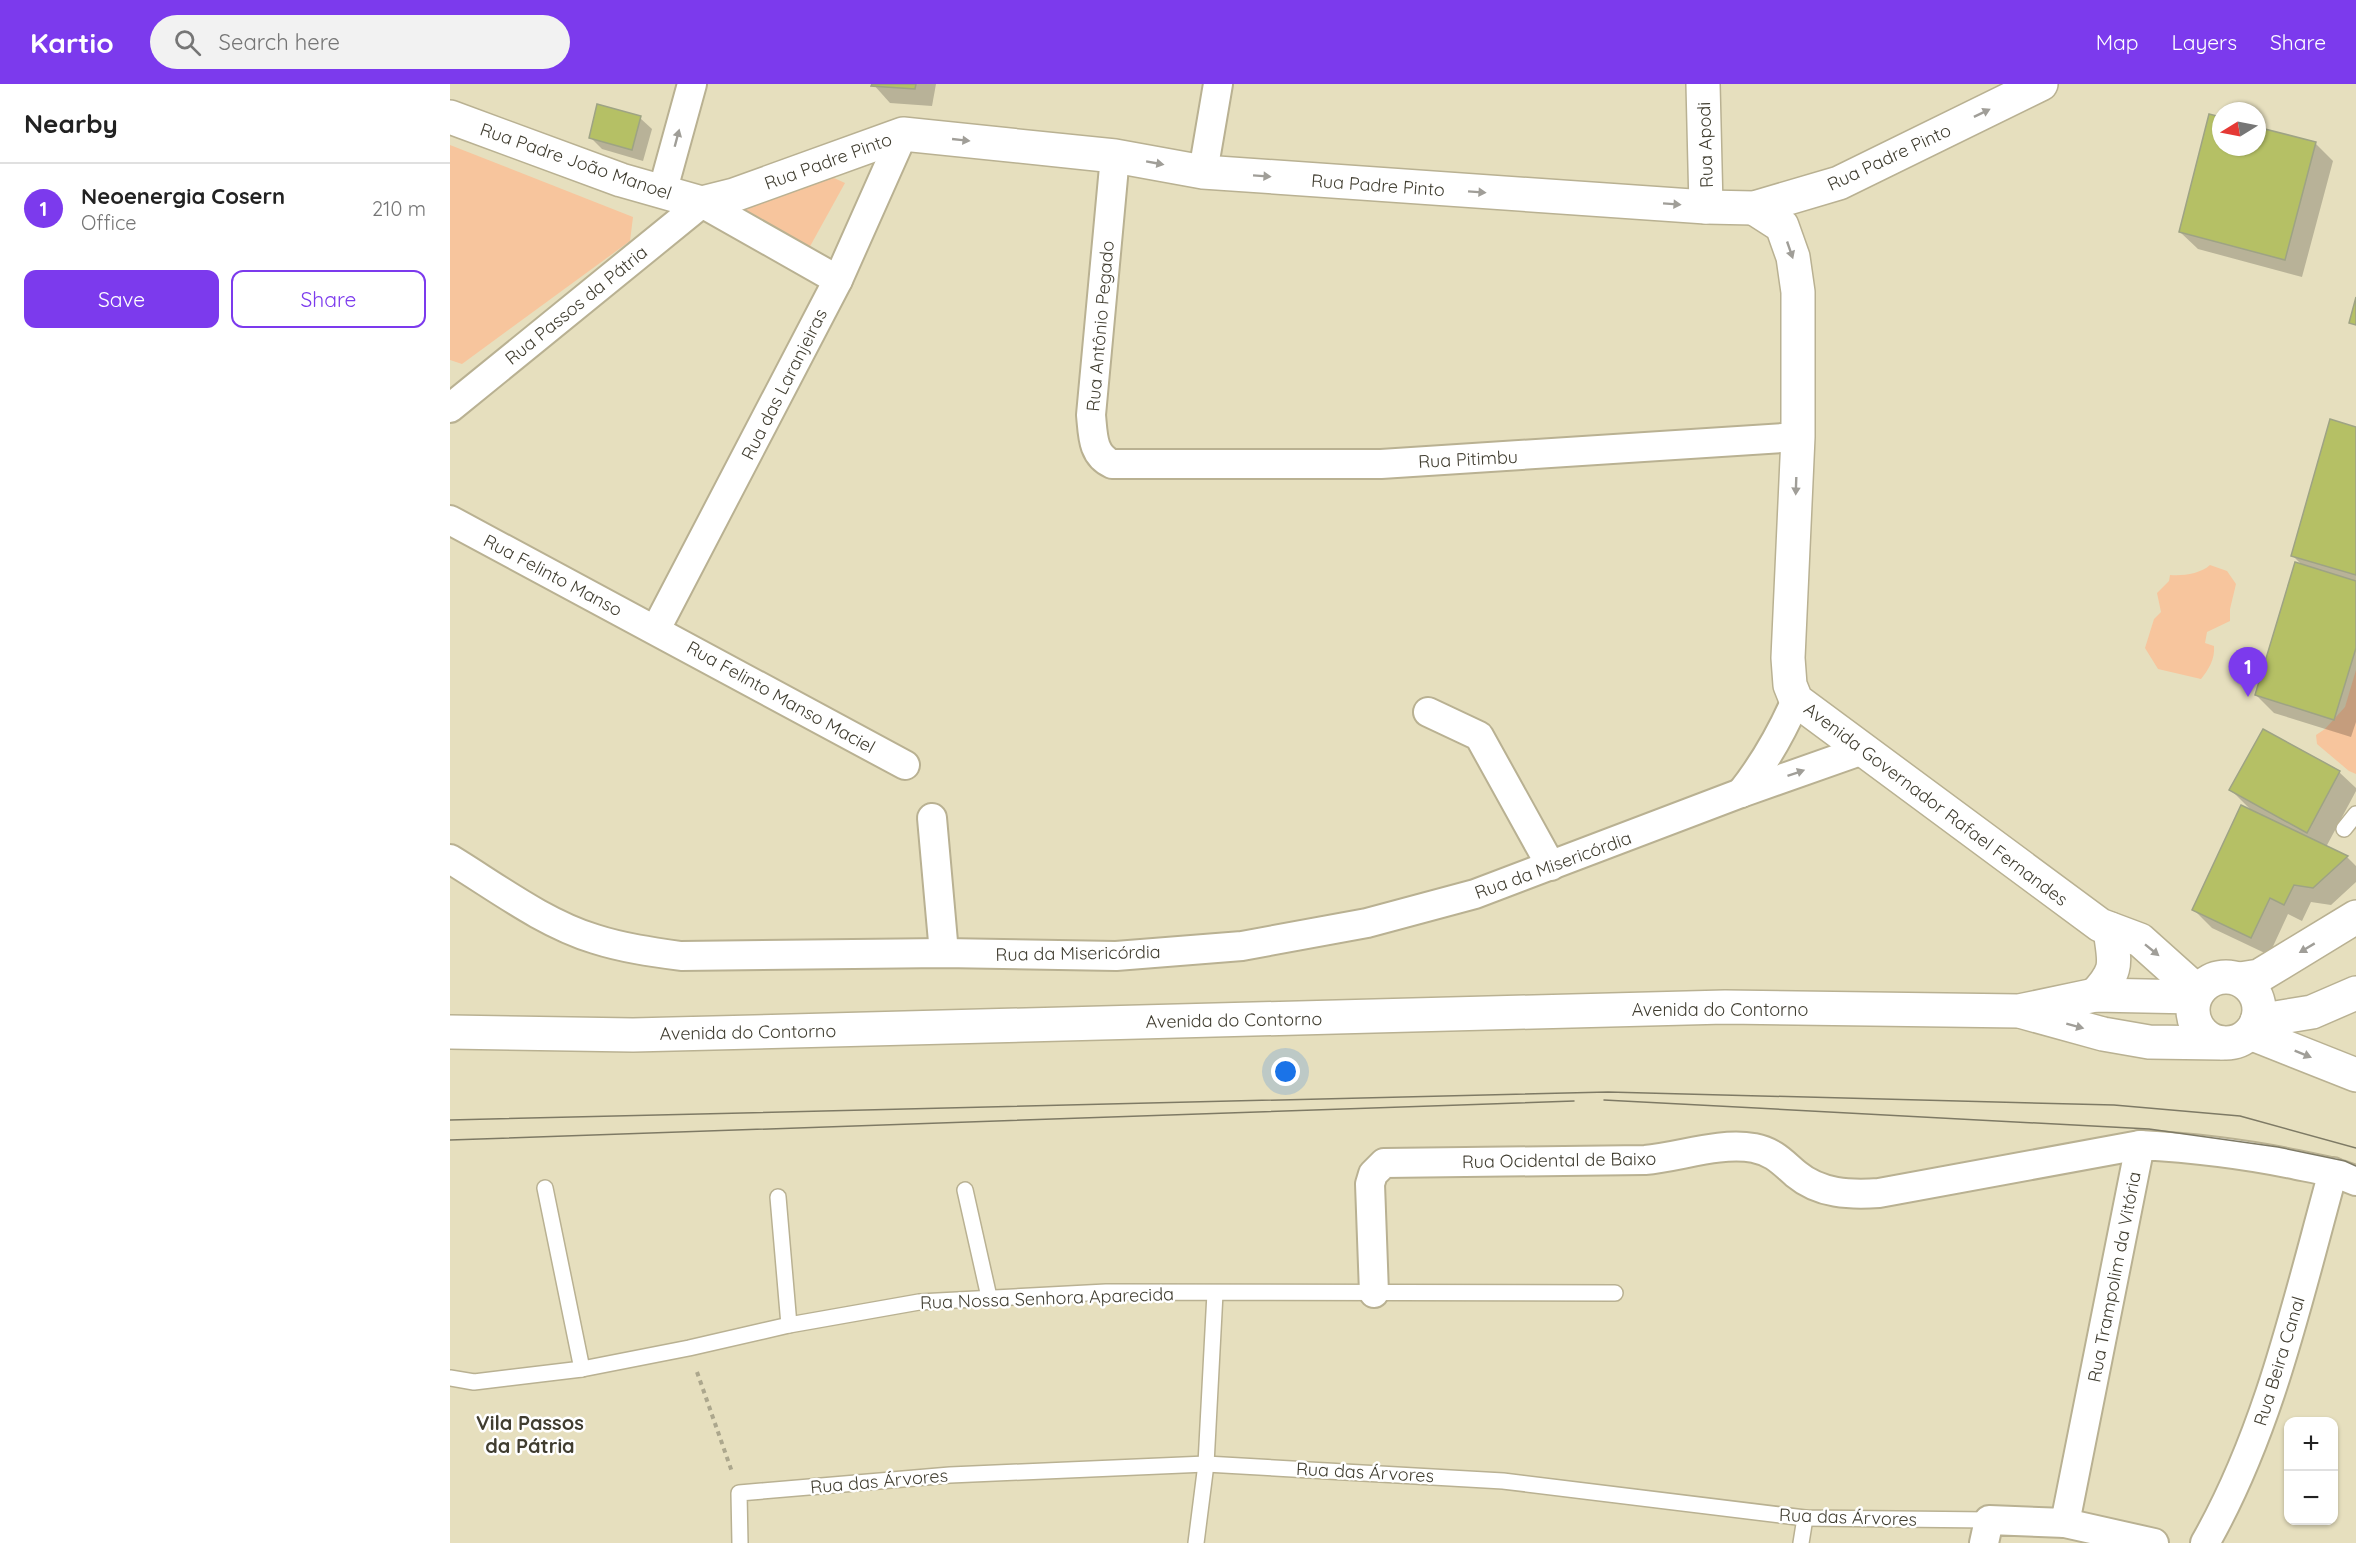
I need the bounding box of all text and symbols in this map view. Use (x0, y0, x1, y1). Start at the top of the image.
search box (150, 15, 570, 69)
text: Kartio (30, 25, 114, 60)
icon: search (171, 26, 204, 59)
text: Search here (219, 28, 340, 56)
text: Map (2096, 29, 2139, 55)
text: Layers (2172, 29, 2237, 55)
text: Share (2270, 29, 2326, 55)
street label: Rua Apodi (1692, 102, 1718, 188)
north arrow (2212, 102, 2266, 156)
text: Nearby (24, 107, 118, 140)
one-way arrow (1974, 108, 1991, 118)
street label: Rua Padre João Manoel (477, 117, 675, 205)
street label: Rua Padre Pinto (1823, 118, 1955, 196)
street label: Rua Padre Pinto (761, 127, 895, 195)
one-way arrow (673, 129, 683, 148)
one-way arrow (952, 135, 971, 145)
one-way arrow (1145, 159, 1164, 168)
street label: Rua Padre Pinto (1310, 169, 1446, 201)
one-way arrow (1252, 172, 1271, 181)
text: Neoenergia Cosern (81, 182, 285, 210)
one-way arrow (1468, 187, 1487, 196)
text: 1 (40, 196, 47, 221)
text: 210 m (372, 196, 426, 221)
one-way arrow (1662, 200, 1681, 209)
text: Office (81, 210, 137, 235)
street label: Rua Passos da Pátria (500, 240, 652, 370)
street label: Rua Antônio Pegado (1081, 240, 1119, 412)
one-way arrow (1786, 241, 1796, 259)
button: Save (24, 270, 219, 328)
button: Share (231, 270, 426, 328)
street label: Rua das Laranjeiras (736, 305, 832, 463)
street label: Rua Pitimbu (1417, 445, 1519, 473)
one-way arrow (1792, 477, 1801, 496)
street label: Rua Felinto Manso (480, 529, 626, 621)
street label: Rua Felinto Manso Maciel (683, 636, 879, 758)
pin: 1 (2228, 648, 2268, 697)
street label: Avenida Governador Rafael Fernandes (1800, 697, 2072, 911)
one-way arrow (1787, 768, 1805, 778)
street label: Rua da Misericórdia (1471, 826, 1635, 904)
street label: Rua da Misericórdia (995, 940, 1161, 966)
one-way arrow (2144, 943, 2160, 956)
one-way arrow (2298, 943, 2315, 953)
street label: Avenida do Contorno (1632, 998, 1808, 1021)
street label: Avenida do Contorno (1146, 1007, 1322, 1033)
street label: Avenida do Contorno (660, 1019, 836, 1045)
one-way arrow (2066, 1022, 2084, 1032)
one-way arrow (2294, 1050, 2312, 1059)
your location (1271, 1057, 1300, 1086)
street label: Rua Ocidental de Baixo (1462, 1147, 1656, 1173)
street label: Rua Trampolim da Vitória (2082, 1170, 2146, 1384)
street label: Rua Nossa Senhora Aparecida (920, 1282, 1174, 1314)
street label: Rua Beira Canal (2248, 1293, 2310, 1429)
district label: Vila Passos da Pátria (476, 1410, 584, 1458)
map controls (2284, 1417, 2338, 1525)
button: + (2284, 1417, 2338, 1471)
street label: Rua das Árvores (1295, 1457, 1435, 1487)
street label: Rua das Árvores (809, 1464, 949, 1498)
button: − (2284, 1471, 2338, 1525)
street label: Rua das Árvores (1779, 1503, 1917, 1531)

